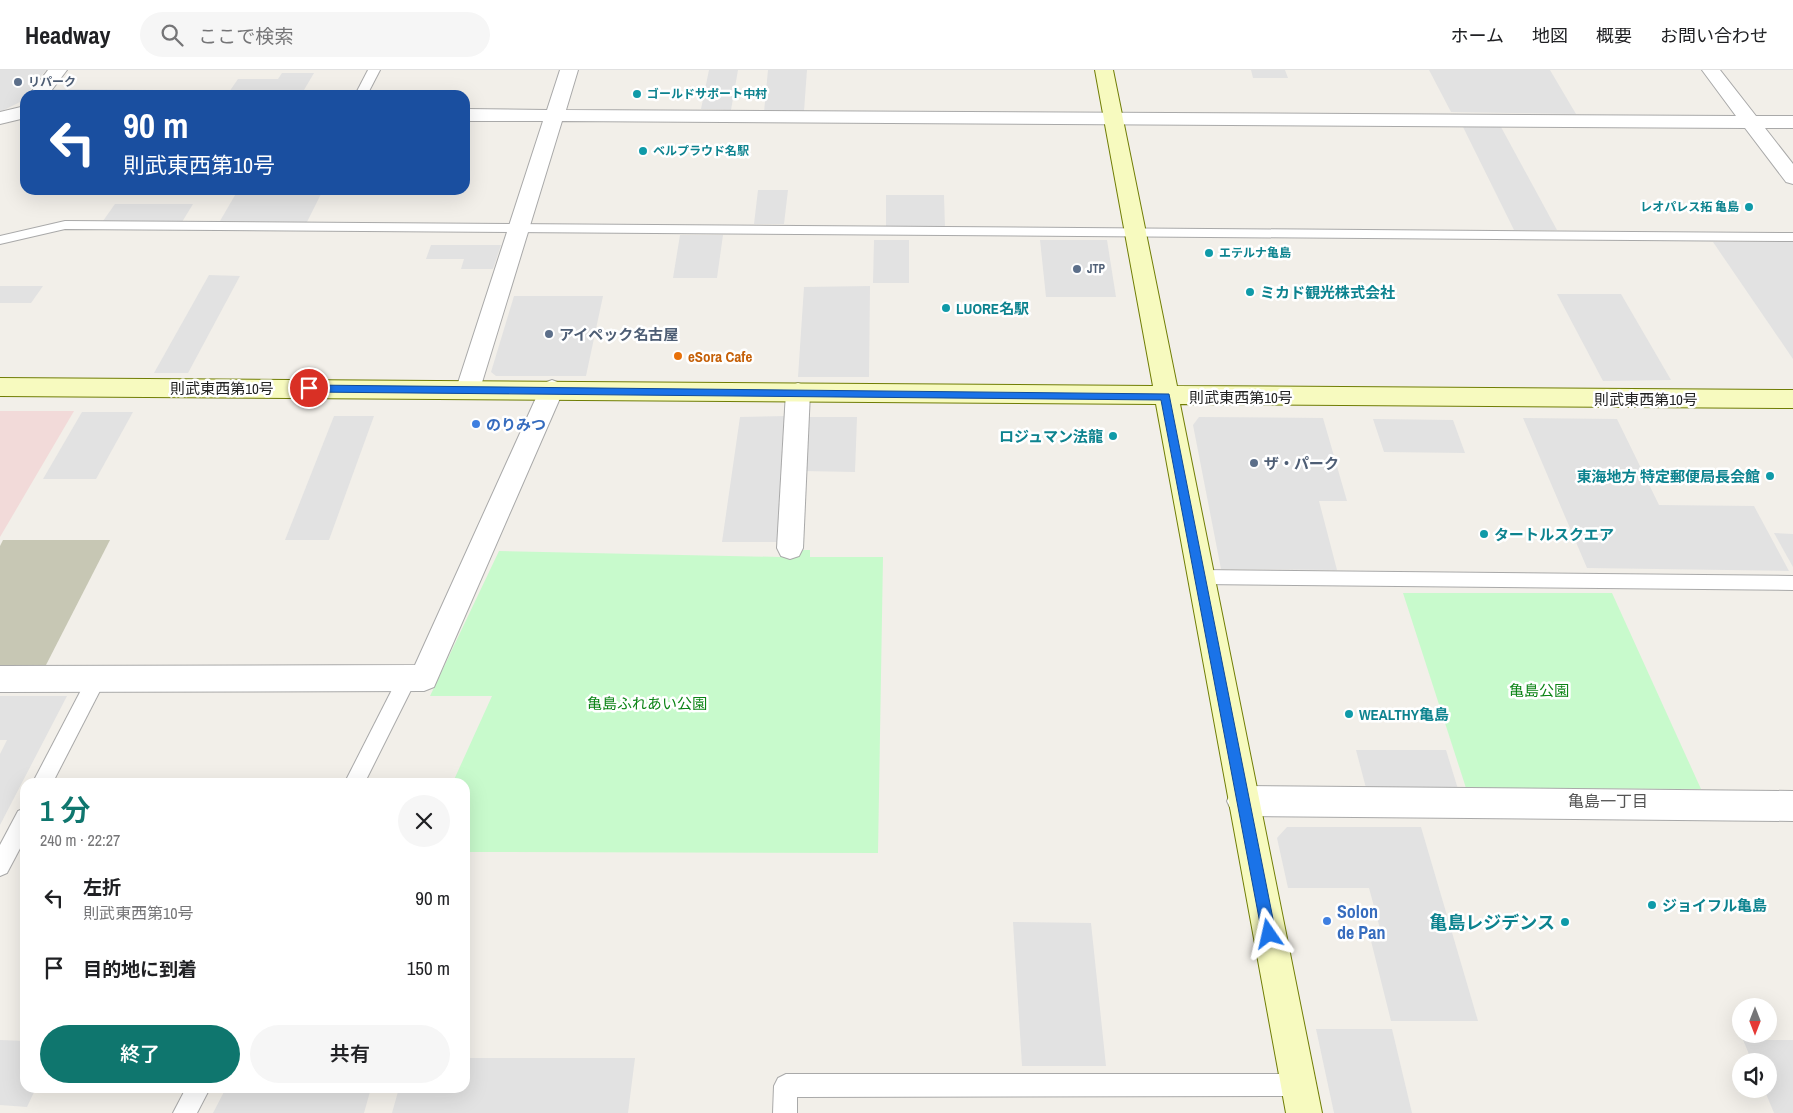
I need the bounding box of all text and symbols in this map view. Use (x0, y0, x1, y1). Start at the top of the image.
search box (140, 12, 490, 57)
text: Headway (25, 19, 110, 51)
icon: search (158, 21, 186, 49)
text: ここで検索 (198, 23, 293, 49)
text: ホーム (1451, 23, 1504, 48)
text: 地図 (1532, 23, 1568, 48)
text: 概要 (1596, 23, 1632, 48)
text: お問い合わせ (1660, 23, 1768, 48)
place label: リパーク (28, 74, 76, 90)
marker: リパーク (12, 76, 24, 88)
place label: ゴールドサポート中村 (647, 86, 767, 102)
marker: ゴールドサポート中村 (631, 88, 643, 100)
text: 90 m (123, 102, 188, 149)
icon: left (40, 110, 105, 175)
place label: ベルプラウド名駅 (653, 143, 749, 159)
marker: ベルプラウド名駅 (637, 145, 649, 157)
text: 則武東西第10号 (123, 150, 275, 180)
place label: レオパレス拓 亀島 (1640, 199, 1739, 215)
marker: レオパレス拓 亀島 (1743, 201, 1755, 213)
place label: エテルナ亀島 (1219, 245, 1291, 261)
marker: エテルナ亀島 (1203, 247, 1215, 259)
place label: JTP (1087, 261, 1105, 277)
marker: JTP (1071, 263, 1083, 275)
place label: ミカド観光株式会社 (1260, 282, 1395, 303)
marker: ミカド観光株式会社 (1244, 286, 1256, 298)
place label: LUORE名駅 (956, 298, 1029, 319)
marker: LUORE名駅 (940, 302, 952, 314)
place label: アイペック名古屋 (559, 324, 678, 345)
marker: アイペック名古屋 (543, 328, 555, 340)
place label: eSora Cafe (688, 346, 752, 367)
marker: eSora Cafe (672, 350, 684, 362)
pin (288, 367, 330, 409)
icon: arrive (295, 374, 323, 402)
street label: 則武東西第10号 (170, 378, 274, 399)
street label: 則武東西第10号 (1189, 387, 1293, 408)
street label: 則武東西第10号 (1594, 389, 1698, 410)
place label: のりみつ (486, 414, 546, 435)
marker: のりみつ (470, 418, 482, 430)
place label: ロジュマン法龍 (999, 426, 1103, 447)
marker: ロジュマン法龍 (1107, 430, 1119, 442)
place label: ザ・パーク (1264, 453, 1339, 474)
marker: ザ・パーク (1248, 457, 1260, 469)
place label: 東海地方 特定郵便局長会館 (1577, 466, 1760, 487)
marker: 東海地方 特定郵便局長会館 (1764, 470, 1776, 482)
place label: タートルスクエア (1494, 524, 1614, 545)
marker: タートルスクエア (1478, 528, 1490, 540)
park label: 亀島公園 (1509, 680, 1569, 701)
park label: 亀島ふれあい公園 (587, 693, 707, 714)
place label: WEALTHY亀島 (1359, 704, 1449, 725)
marker: WEALTHY亀島 (1343, 708, 1355, 720)
text: 1 分 (40, 790, 91, 830)
district label: 亀島一丁目 (1568, 790, 1648, 812)
button: close (398, 795, 450, 847)
text: 240 m · 22:27 (40, 829, 120, 851)
text: 左折 (83, 874, 121, 900)
icon: left (40, 884, 68, 912)
text: 90 m (415, 885, 450, 911)
place label: ジョイフル亀島 (1662, 895, 1767, 916)
place label: Solon de Pan (1337, 899, 1385, 945)
marker: ジョイフル亀島 (1646, 899, 1658, 911)
text: 則武東西第10号 (83, 902, 194, 924)
position arrow (1242, 907, 1294, 959)
place label: 亀島レジデンス (1429, 910, 1555, 935)
marker: Solon de Pan (1321, 915, 1333, 927)
marker: 亀島レジデンス (1559, 916, 1571, 928)
icon: arrive (40, 954, 68, 982)
text: 150 m (407, 955, 450, 981)
text: 目的地に到着 (83, 956, 197, 982)
north arrow (1732, 998, 1778, 1042)
map controls (1732, 998, 1777, 1098)
button: 終了 (40, 1025, 240, 1083)
button: 共有 (250, 1025, 450, 1083)
button: sound (1732, 1053, 1777, 1098)

